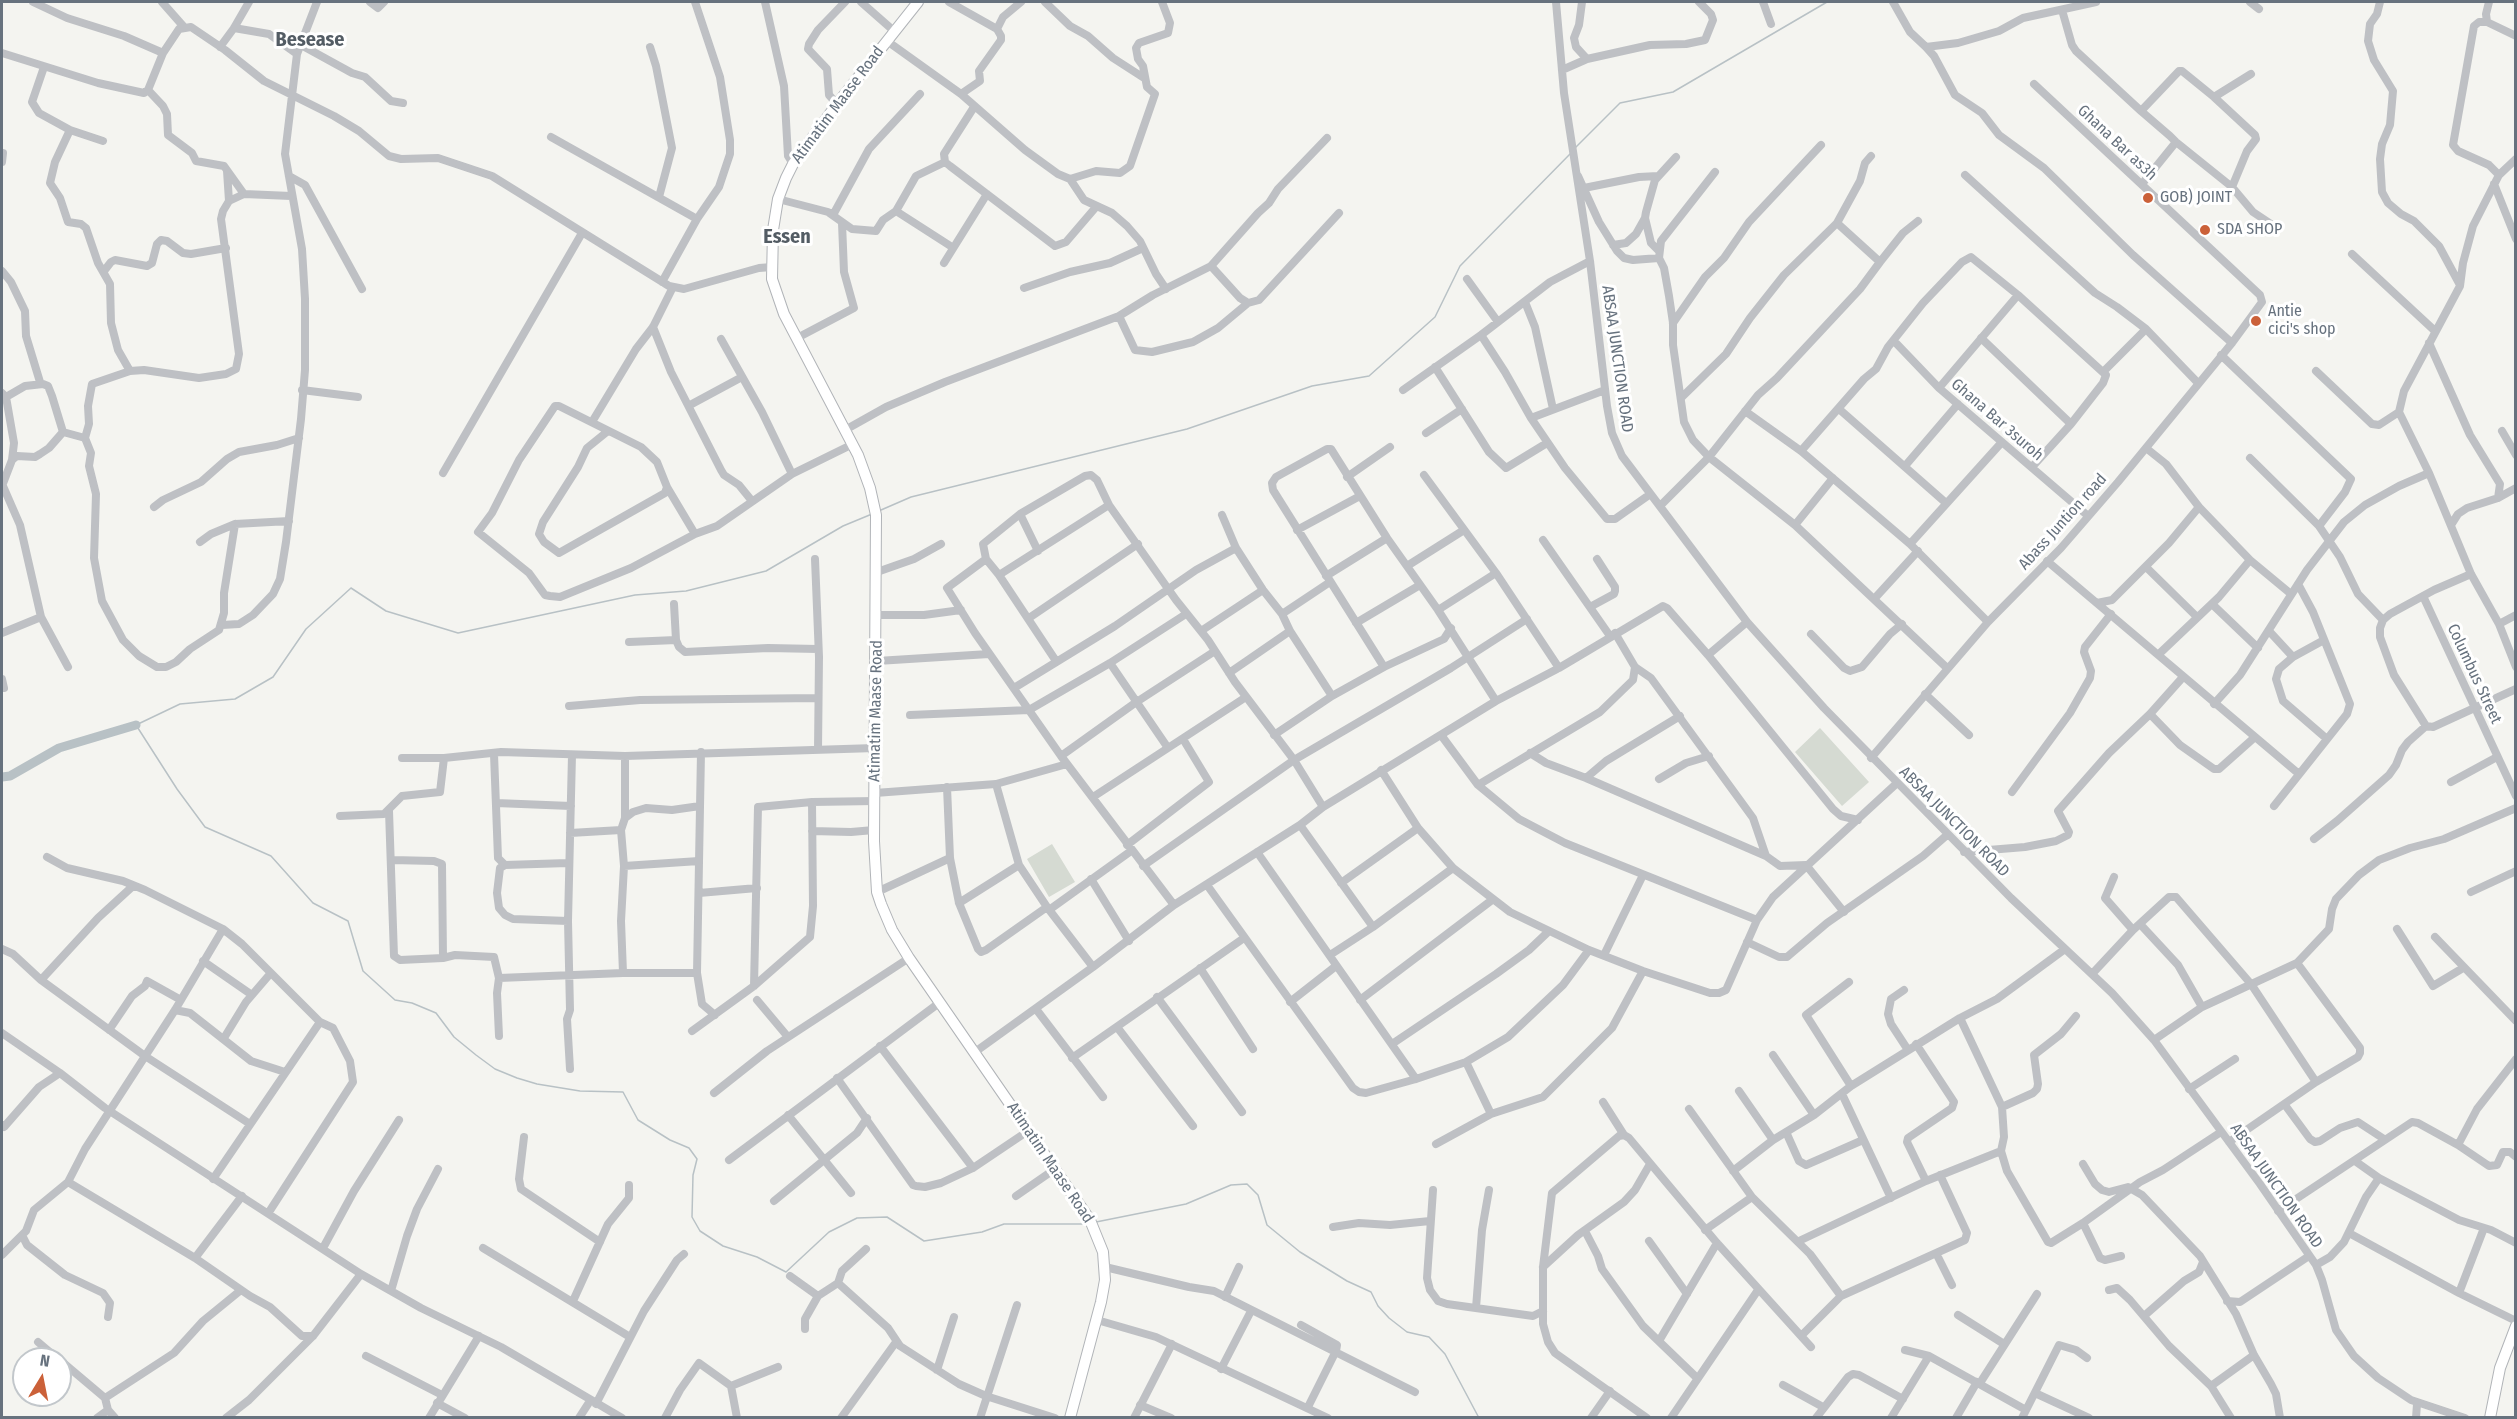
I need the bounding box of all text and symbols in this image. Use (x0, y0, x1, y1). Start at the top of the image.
district label: Besease (276, 28, 344, 52)
street label: Atimatim Maase Road (788, 43, 888, 167)
street label: Ghana Bar as3h (2073, 101, 2161, 185)
place label: GOB) JOINT (2160, 188, 2232, 208)
marker: GOB) JOINT (2141, 191, 2155, 205)
place label: SDA SHOP (2217, 220, 2282, 240)
marker: SDA SHOP (2198, 223, 2212, 237)
district label: Essen (763, 225, 811, 249)
street label: ABSAA JUNCTION ROAD (1597, 284, 1637, 434)
place label: Antie cici's shop (2268, 302, 2336, 340)
marker: Antie cici's shop (2249, 314, 2263, 328)
street label: Ghana Bar 3suroh (1947, 375, 2047, 465)
street label: Abass Juntion road (2015, 470, 2111, 574)
street label: Columbus Street (2442, 621, 2506, 727)
street label: Atimatim Maase Road (865, 640, 887, 782)
street label: ABSAA JUNCTION ROAD (1895, 763, 2013, 881)
street label: Atimatim Maase Road (1002, 1099, 1098, 1227)
street label: ABSAA JUNCTION ROAD (2226, 1120, 2326, 1252)
north arrow (12, 1347, 72, 1407)
text: N (38, 1351, 51, 1371)

